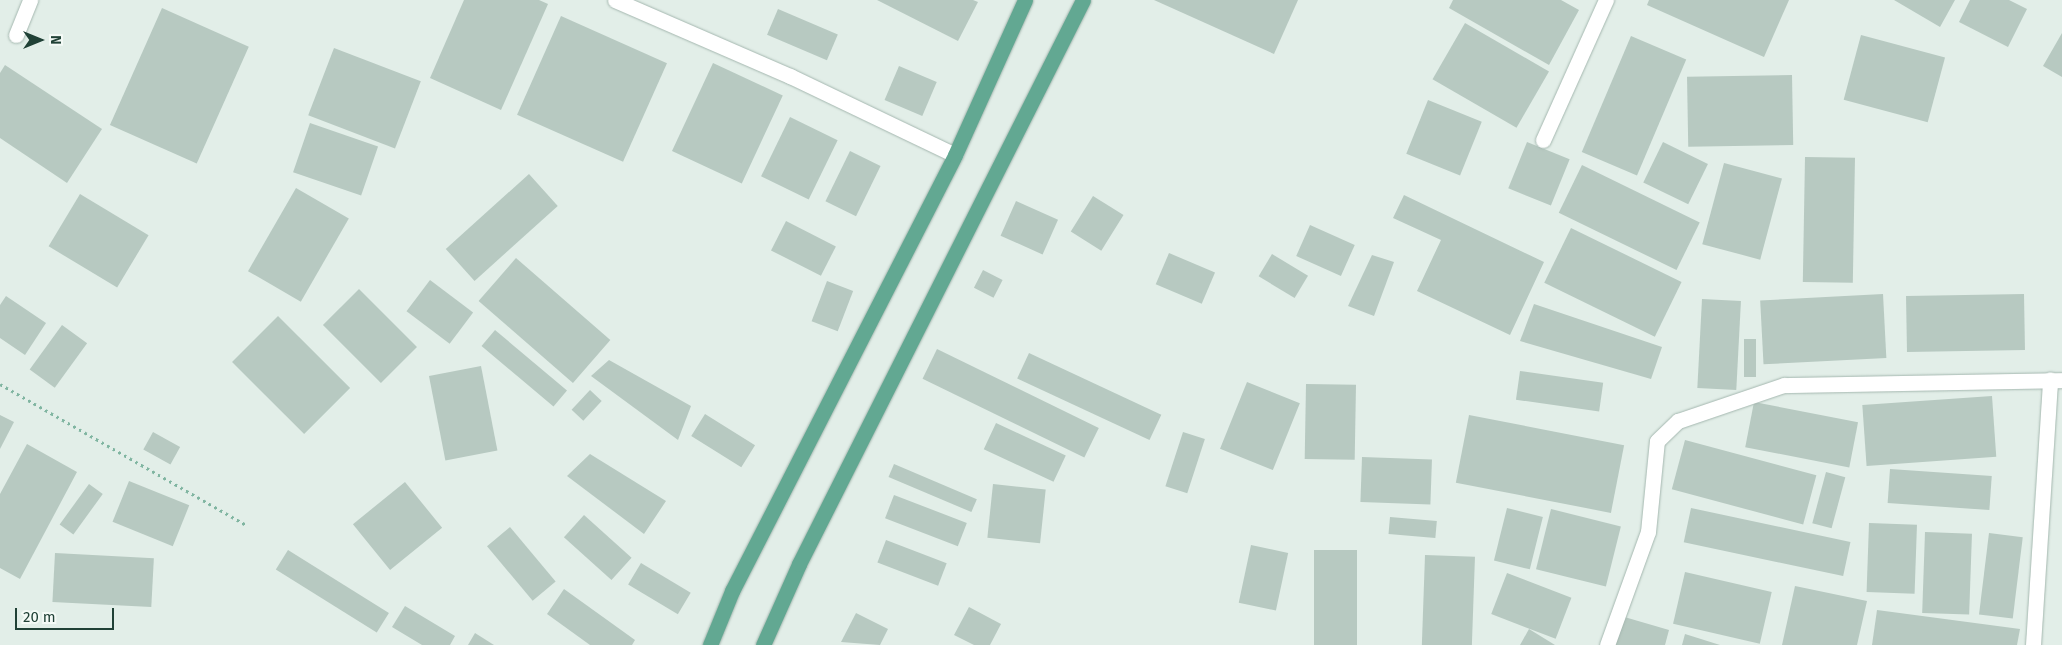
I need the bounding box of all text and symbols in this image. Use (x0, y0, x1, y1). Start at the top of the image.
north arrow (15, 15, 65, 65)
text: N (47, 35, 64, 45)
scale bar (18, 598, 116, 630)
text: 20 m (23, 608, 56, 626)

